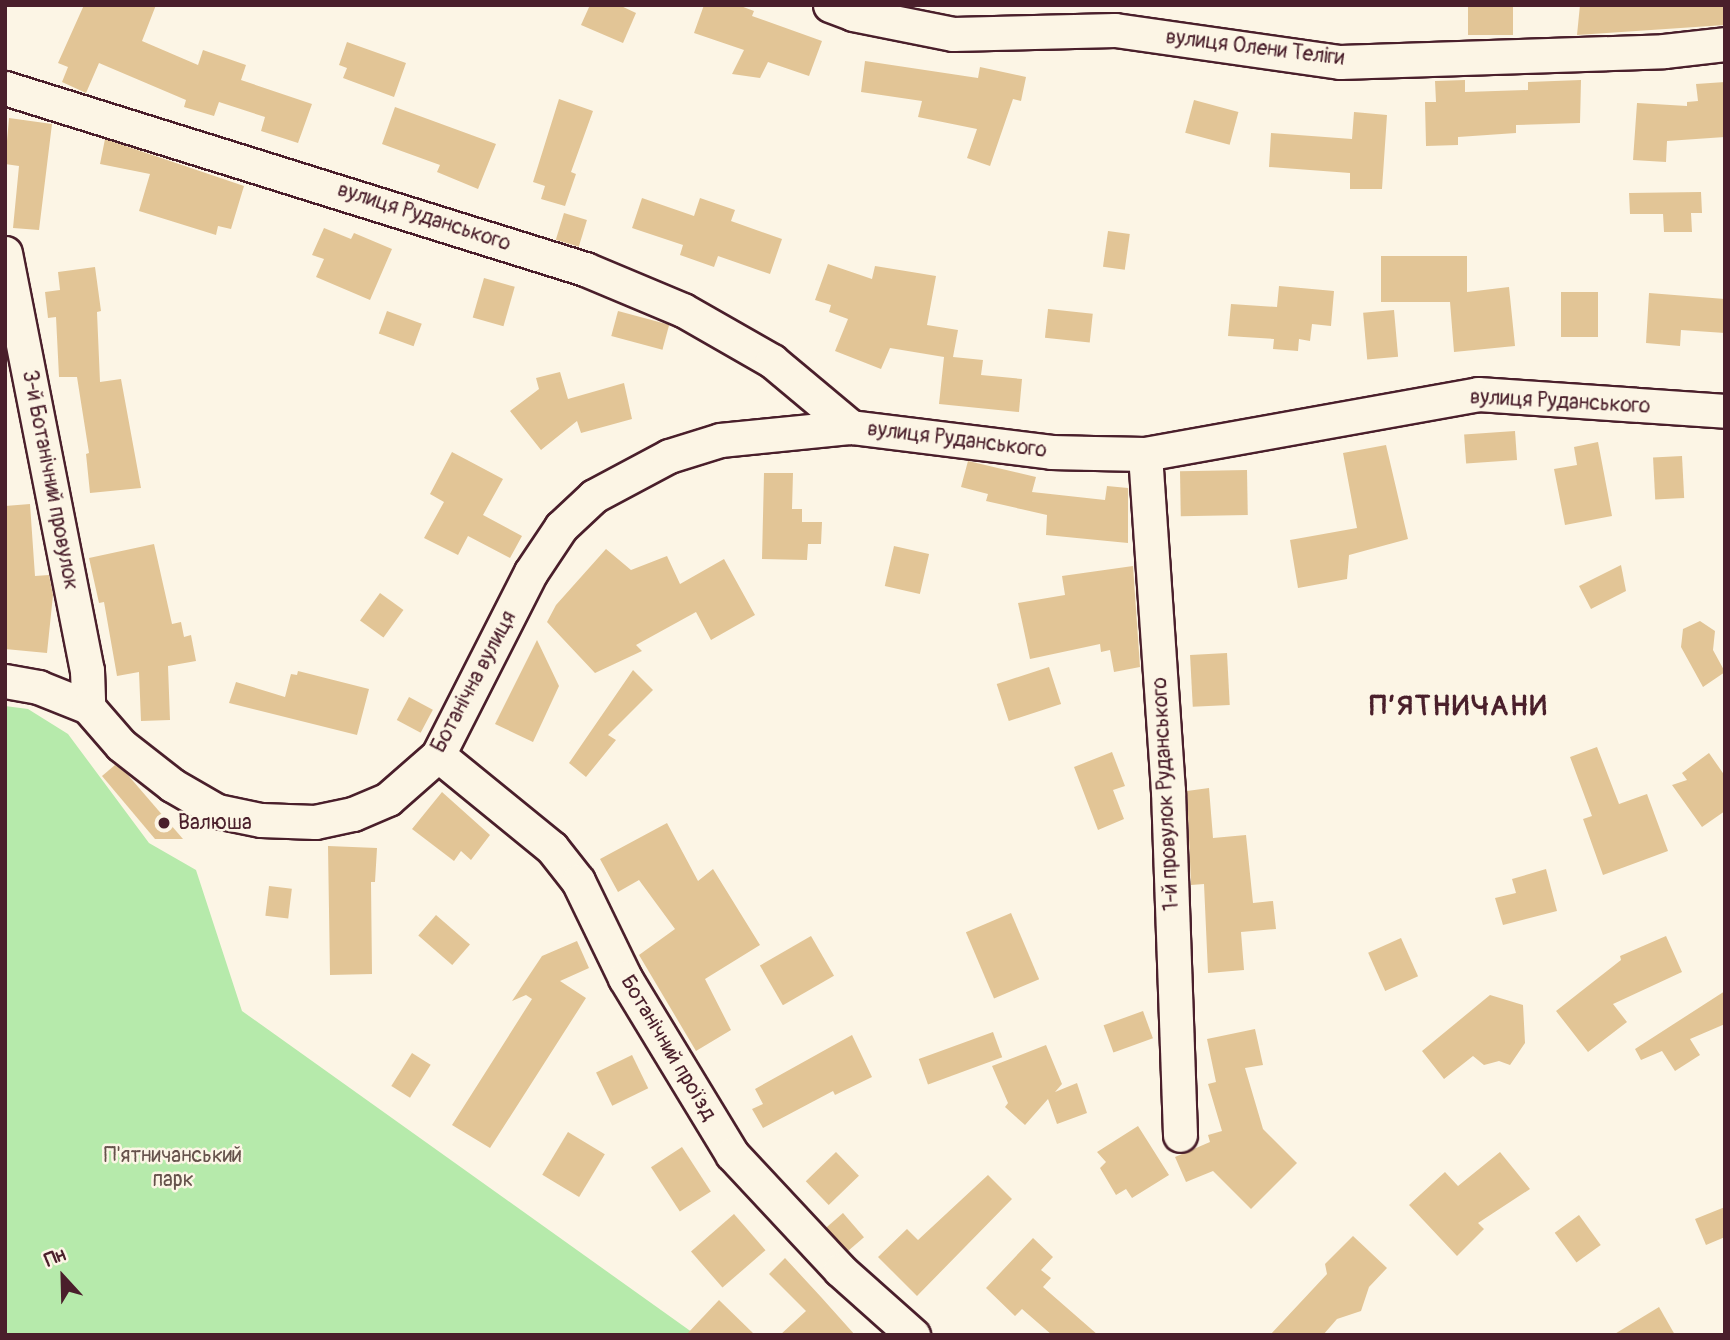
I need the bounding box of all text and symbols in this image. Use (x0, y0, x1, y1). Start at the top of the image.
street label: вулиця Олени Теліги (1164, 25, 1346, 71)
street label: вулиця Руданського (334, 177, 514, 257)
street label: 3-й Ботанічний провулок (16, 368, 84, 592)
street label: вулиця Руданського (1469, 385, 1651, 419)
street label: вулиця Руданського (866, 417, 1048, 463)
street label: Ботанічна вулиця (426, 607, 522, 757)
street label: 1-й провулок Руданського (1147, 677, 1185, 911)
district label: П’ЯТНИЧАНИ (1371, 690, 1547, 724)
place label: Валюша (178, 810, 252, 836)
marker: Валюша (156, 815, 172, 831)
street label: Ботанічний проїзд (615, 971, 721, 1125)
park label: П'ятничанський парк (104, 1143, 242, 1193)
north arrow (28, 1242, 98, 1312)
text: Пн (41, 1242, 69, 1273)

